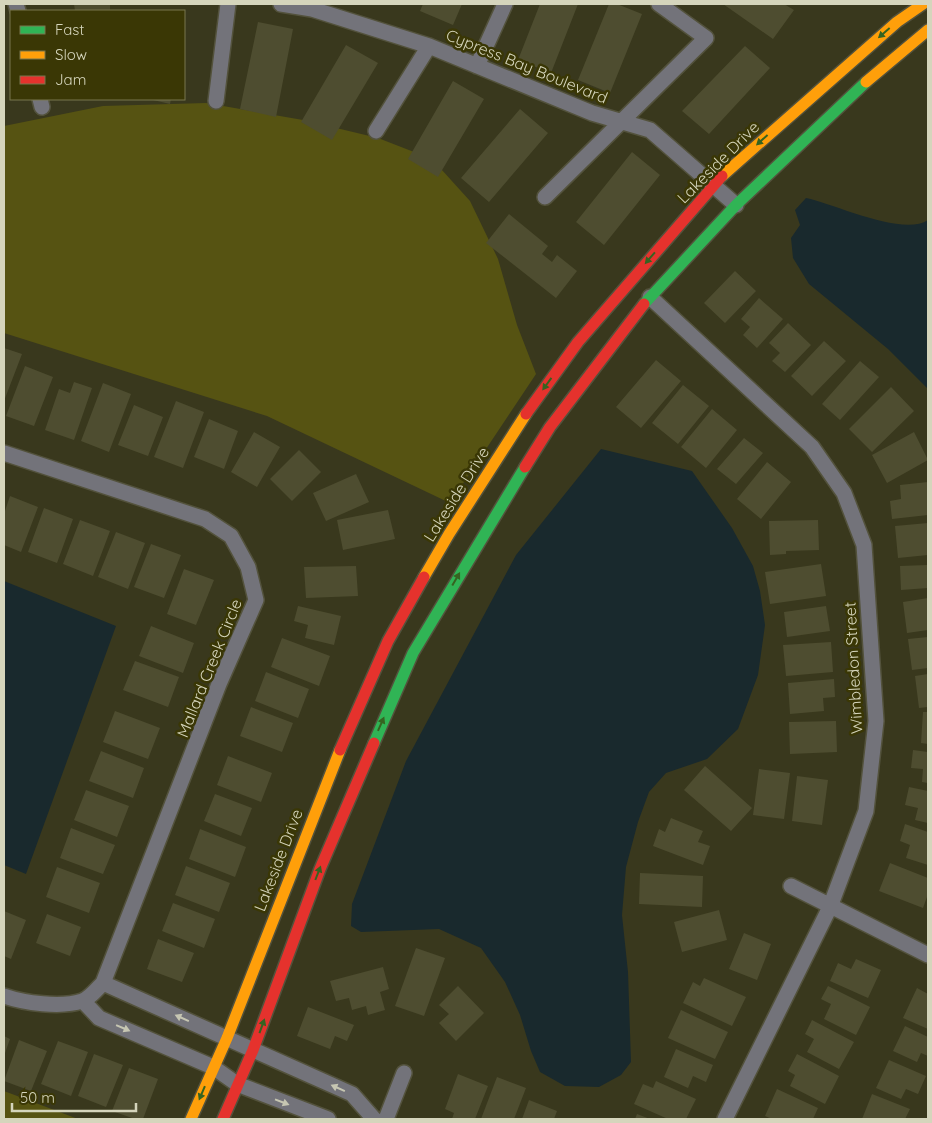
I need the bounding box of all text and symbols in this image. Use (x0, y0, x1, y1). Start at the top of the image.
legend (10, 10, 185, 100)
text: Fast (55, 20, 84, 39)
street label: Cypress Bay Boulevard (443, 24, 611, 108)
one-way arrow (878, 28, 891, 39)
text: Slow (55, 45, 87, 64)
text: Jam (55, 70, 86, 89)
street label: Lakeside Drive (673, 117, 763, 207)
one-way arrow (755, 135, 768, 146)
one-way arrow (644, 251, 655, 264)
one-way arrow (542, 377, 553, 390)
street label: Lakeside Drive (419, 443, 493, 545)
one-way arrow (451, 573, 460, 586)
street label: Mallard Creek Circle (172, 596, 246, 740)
street label: Wimbledon Street (840, 601, 866, 735)
one-way arrow (378, 717, 386, 731)
street label: Lakeside Drive (249, 806, 307, 914)
one-way arrow (315, 866, 323, 881)
one-way arrow (175, 1014, 189, 1022)
one-way arrow (258, 1018, 266, 1033)
one-way arrow (116, 1025, 130, 1033)
scale bar (12, 1080, 136, 1112)
one-way arrow (331, 1083, 345, 1091)
one-way arrow (198, 1086, 206, 1101)
text: 50 m (20, 1088, 55, 1107)
one-way arrow (275, 1099, 290, 1106)

